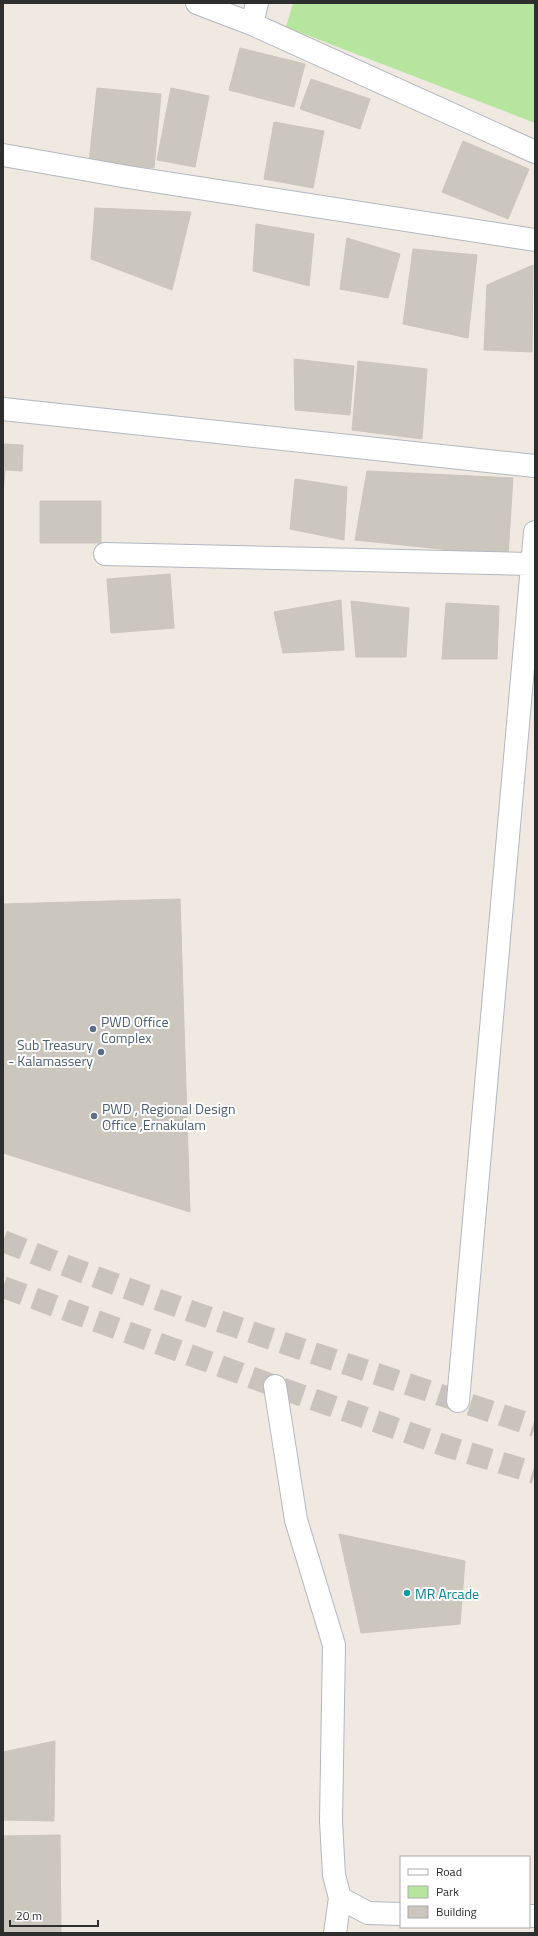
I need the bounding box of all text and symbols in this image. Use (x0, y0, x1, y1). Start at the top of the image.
place label: PWD Office Complex (101, 1011, 168, 1048)
marker: PWD Office Complex (88, 1024, 98, 1034)
place label: Sub Treasury - Kalamassery (8, 1034, 93, 1071)
marker: Sub Treasury - Kalamassery (96, 1047, 106, 1057)
place label: PWD , Regional Design Office ,Ernakulam (102, 1098, 235, 1135)
marker: PWD , Regional Design Office ,Ernakulam (89, 1111, 99, 1121)
place label: MR Arcade (415, 1583, 479, 1604)
marker: MR Arcade (402, 1588, 412, 1598)
legend (400, 1856, 530, 1928)
text: Road (436, 1862, 462, 1881)
text: Park (436, 1882, 459, 1901)
scale bar (10, 1902, 98, 1928)
text: Building (436, 1902, 477, 1921)
text: 20 m (16, 1906, 42, 1925)

